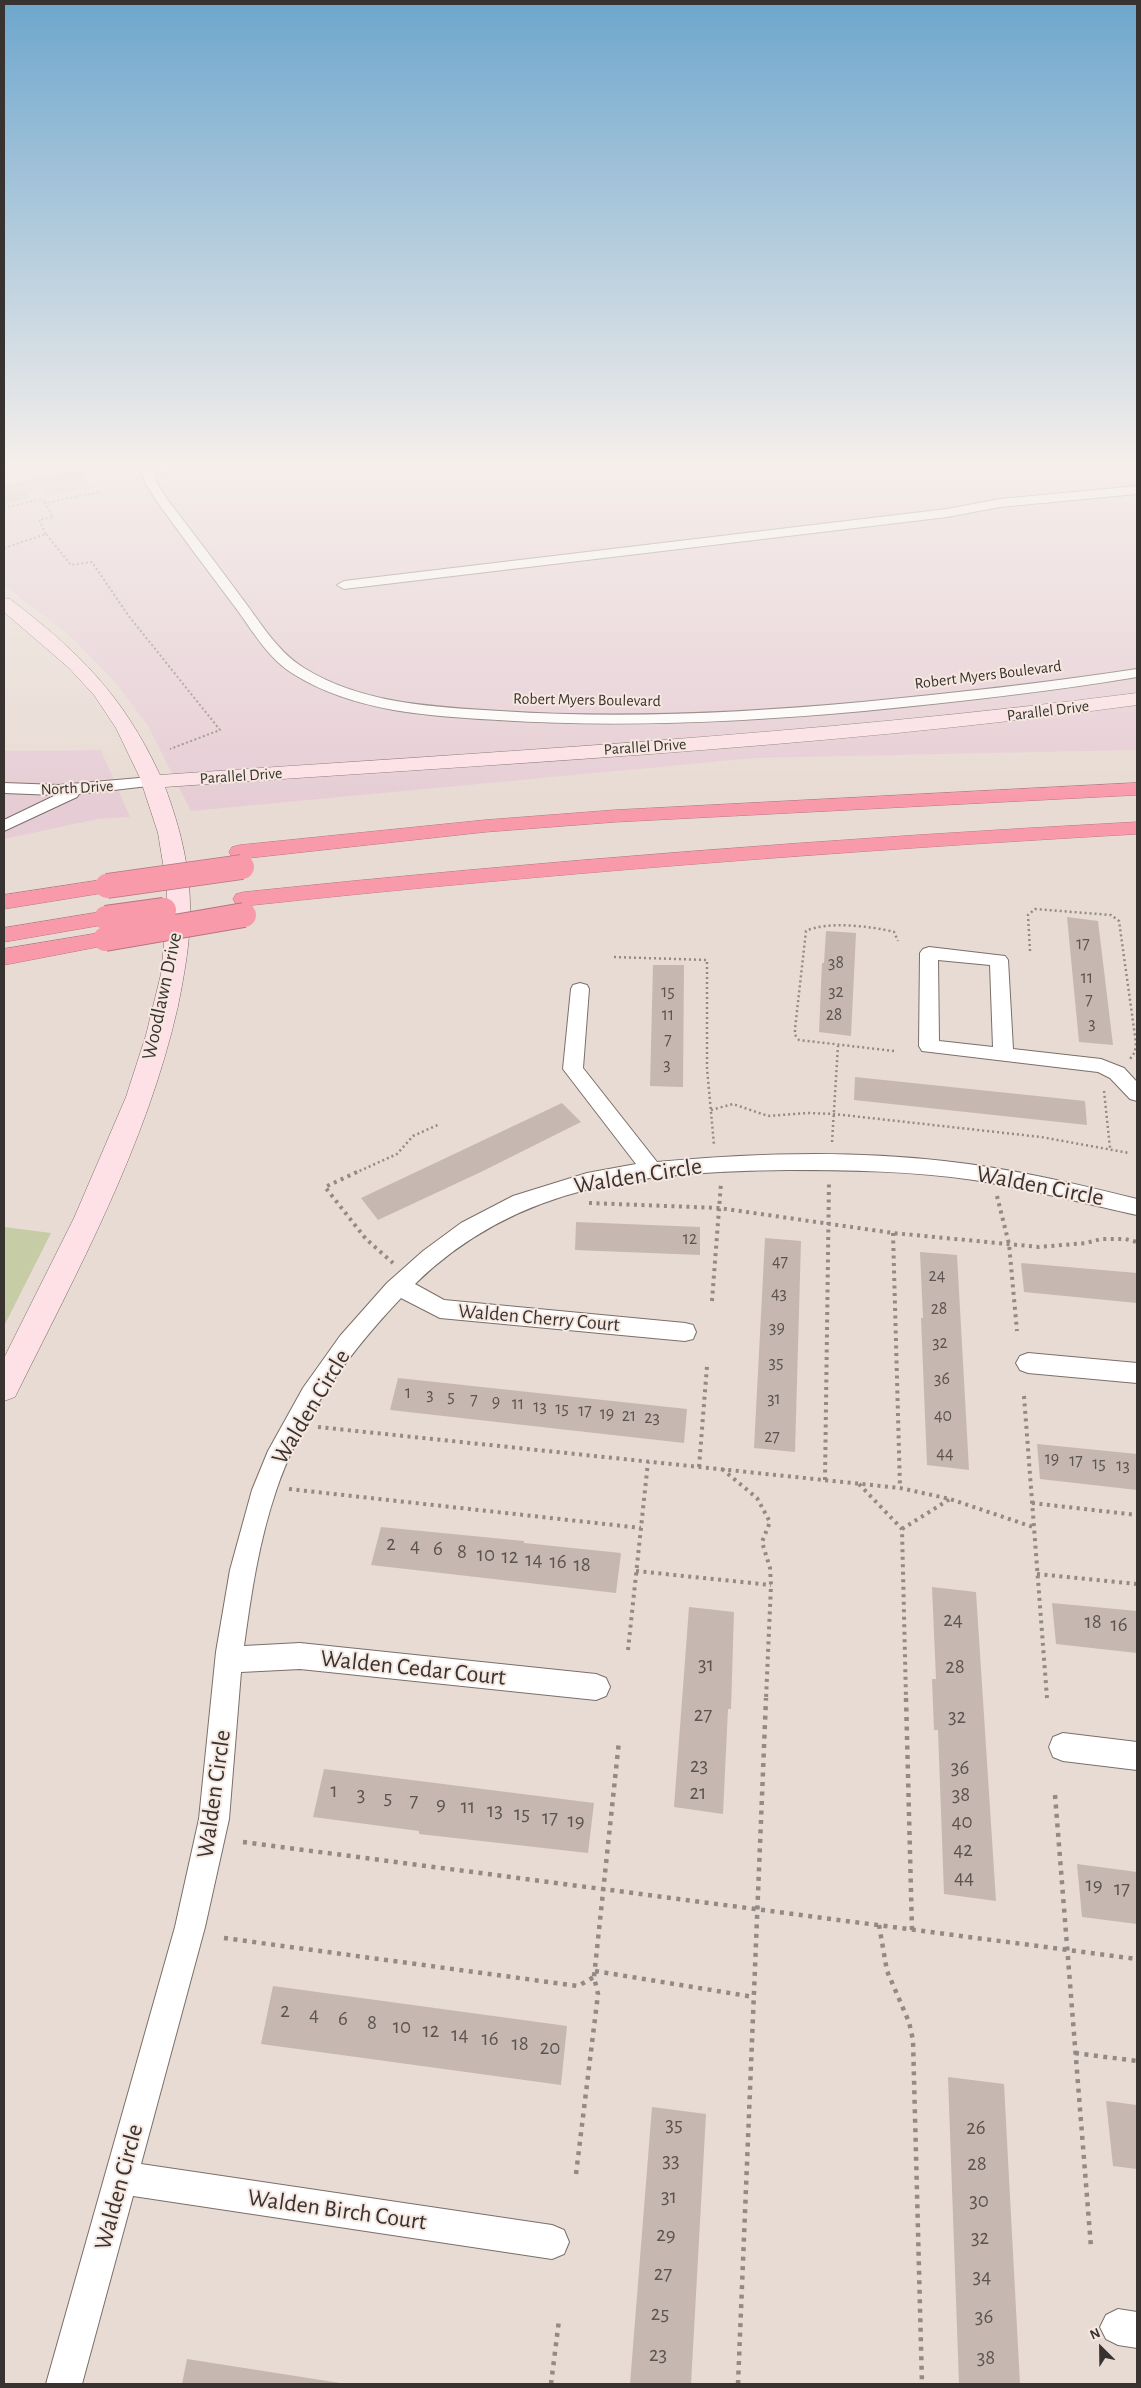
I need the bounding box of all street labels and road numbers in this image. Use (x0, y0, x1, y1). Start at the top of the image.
street label: Robert Myers Boulevard (914, 656, 1062, 694)
street label: Robert Myers Boulevard (513, 689, 661, 711)
street label: Parallel Drive (1006, 696, 1090, 726)
street label: Parallel Drive (603, 735, 687, 759)
street label: Parallel Drive (199, 764, 283, 788)
street label: North Drive (40, 777, 114, 799)
street label: Woodlawn Drive (137, 930, 187, 1062)
street label: Walden Circle (572, 1152, 704, 1200)
street label: Walden Circle (974, 1160, 1106, 1212)
street label: Walden Cherry Court (457, 1299, 621, 1337)
street label: Walden Circle (265, 1344, 357, 1470)
street label: Walden Cedar Court (319, 1644, 507, 1692)
street label: Walden Circle (191, 1728, 237, 1860)
street label: Walden Circle (88, 2121, 150, 2253)
street label: Walden Birch Court (246, 2183, 428, 2237)

